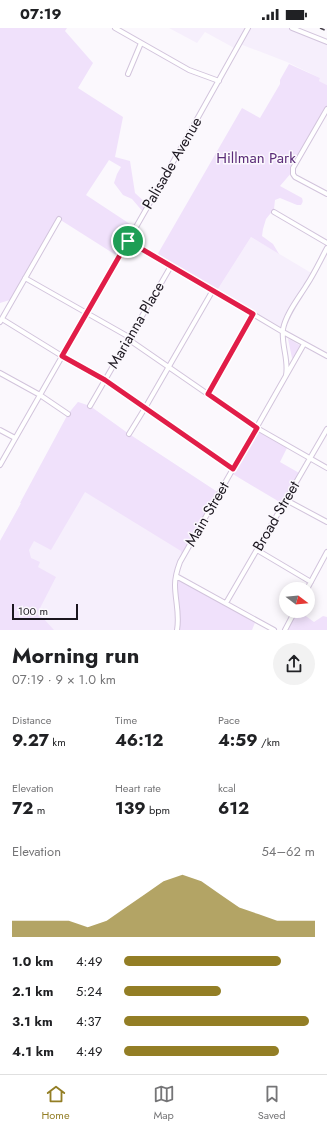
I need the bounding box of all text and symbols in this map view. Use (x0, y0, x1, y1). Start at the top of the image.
text: 07:19 (20, 3, 61, 25)
street label: Palisade Avenue (137, 113, 207, 213)
park label: Hillman Park (216, 147, 296, 169)
pin (111, 224, 145, 258)
icon: arrive (117, 230, 139, 252)
street label: Marianna Place (102, 277, 170, 372)
street label: Main Street (180, 477, 235, 550)
street label: Broad Street (247, 477, 305, 555)
north arrow (279, 582, 315, 618)
map controls (279, 582, 315, 618)
scale bar (12, 602, 78, 621)
text: 100 m (18, 603, 48, 619)
text: Morning run (12, 639, 139, 671)
button: share (273, 643, 315, 685)
text: 07:19 · 9 × 1.0 km (12, 670, 116, 689)
text: Distance (12, 712, 51, 728)
text: Time (115, 712, 137, 728)
text: Pace (218, 712, 240, 728)
text: 9.27 (12, 728, 49, 752)
text: 46:12 (115, 728, 164, 752)
text: 4:59 (218, 728, 258, 752)
text: km (49, 734, 66, 750)
text: /km (258, 734, 280, 750)
text: Elevation (12, 780, 54, 796)
text: Heart rate (115, 780, 161, 796)
text: kcal (218, 780, 236, 796)
text: 72 (12, 796, 33, 820)
text: 139 (115, 796, 146, 820)
text: 612 (218, 796, 249, 820)
text: m (33, 802, 45, 818)
text: bpm (146, 802, 170, 818)
text: Elevation (12, 842, 61, 861)
text: 54–62 m (262, 842, 315, 861)
text: 1.0 km (12, 952, 53, 971)
text: 4:49 (76, 952, 103, 971)
text: 2.1 km (12, 982, 53, 1001)
text: 5:24 (76, 982, 102, 1001)
text: 3.1 km (12, 1012, 53, 1031)
text: 4:37 (76, 1012, 101, 1031)
text: 4.1 km (12, 1042, 54, 1061)
text: 4:49 (76, 1042, 103, 1061)
tab: Home (42, 1083, 70, 1123)
tab: Map (153, 1083, 175, 1123)
tab: Saved (258, 1083, 286, 1123)

